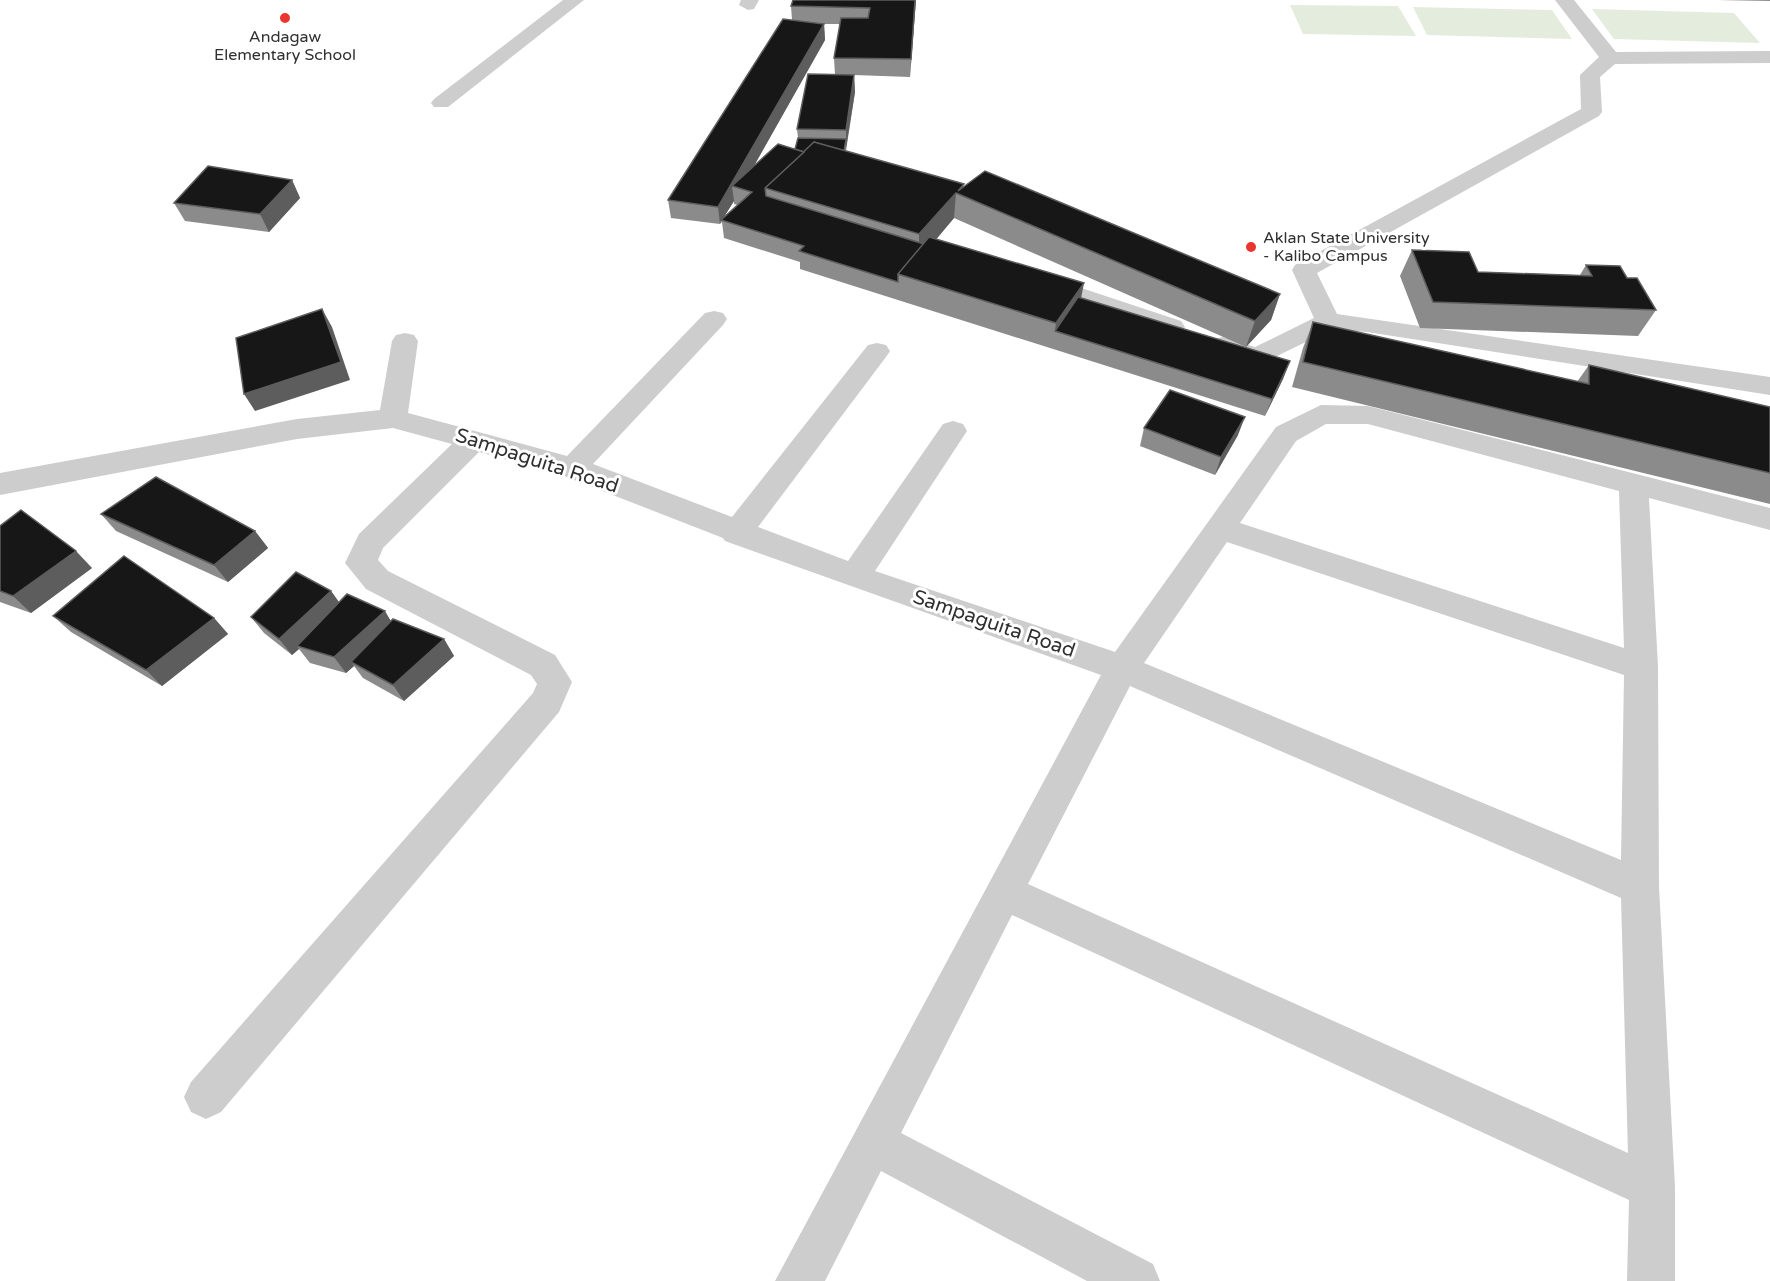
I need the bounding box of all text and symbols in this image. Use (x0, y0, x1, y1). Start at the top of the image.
marker: Andagaw Elementary School (278, 11, 292, 25)
place label: Andagaw Elementary School (214, 27, 356, 65)
place label: Aklan State University - Kalibo Campus (1263, 228, 1430, 266)
marker: Aklan State University - Kalibo Campus (1244, 240, 1258, 254)
street label: Sampaguita Road (452, 423, 622, 499)
street label: Sampaguita Road (910, 585, 1078, 663)

